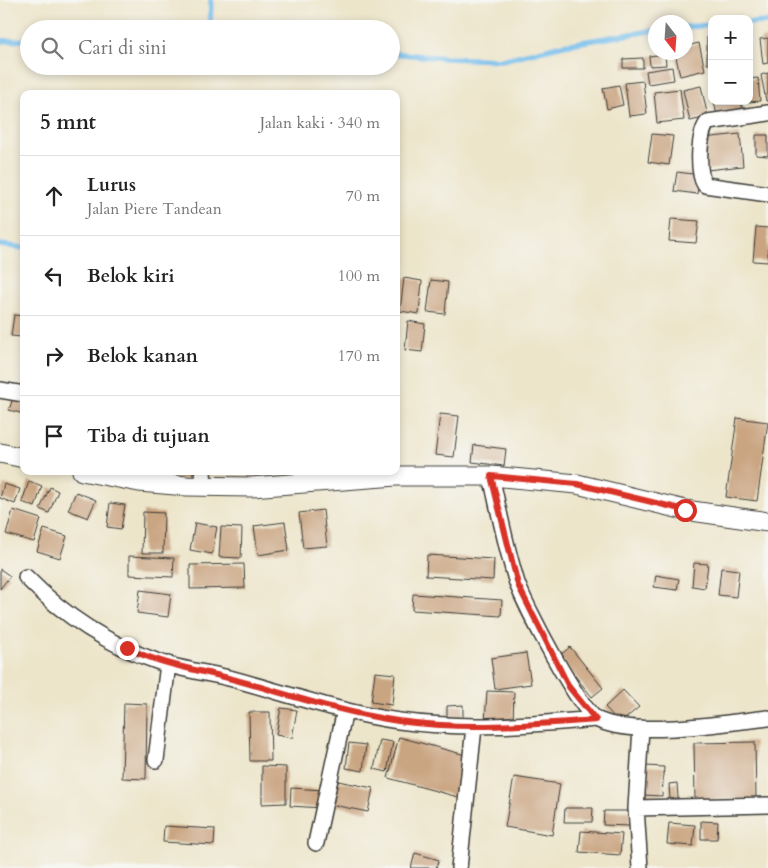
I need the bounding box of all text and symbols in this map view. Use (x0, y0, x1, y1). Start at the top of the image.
north arrow (648, 15, 693, 60)
map controls (708, 15, 753, 105)
button: + (708, 15, 753, 60)
search box (20, 20, 400, 75)
icon: search (38, 34, 66, 62)
text: Cari di sini (78, 35, 167, 61)
button: − (708, 60, 753, 105)
text: 5 mnt (40, 108, 96, 137)
text: Jalan kaki · 340 m (260, 112, 380, 134)
text: Lurus (87, 172, 136, 198)
icon: ahead (40, 182, 68, 210)
text: 70 m (346, 185, 380, 207)
text: Jalan Piere Tandean (87, 198, 222, 220)
icon: left (40, 262, 68, 290)
text: Belok kiri (87, 263, 174, 289)
text: 100 m (338, 265, 380, 287)
icon: right (40, 342, 68, 370)
text: Belok kanan (87, 343, 198, 369)
text: 170 m (338, 345, 380, 367)
icon: arrive (40, 422, 68, 450)
text: Tiba di tujuan (87, 423, 210, 449)
route start (674, 499, 697, 522)
route end (116, 637, 139, 660)

